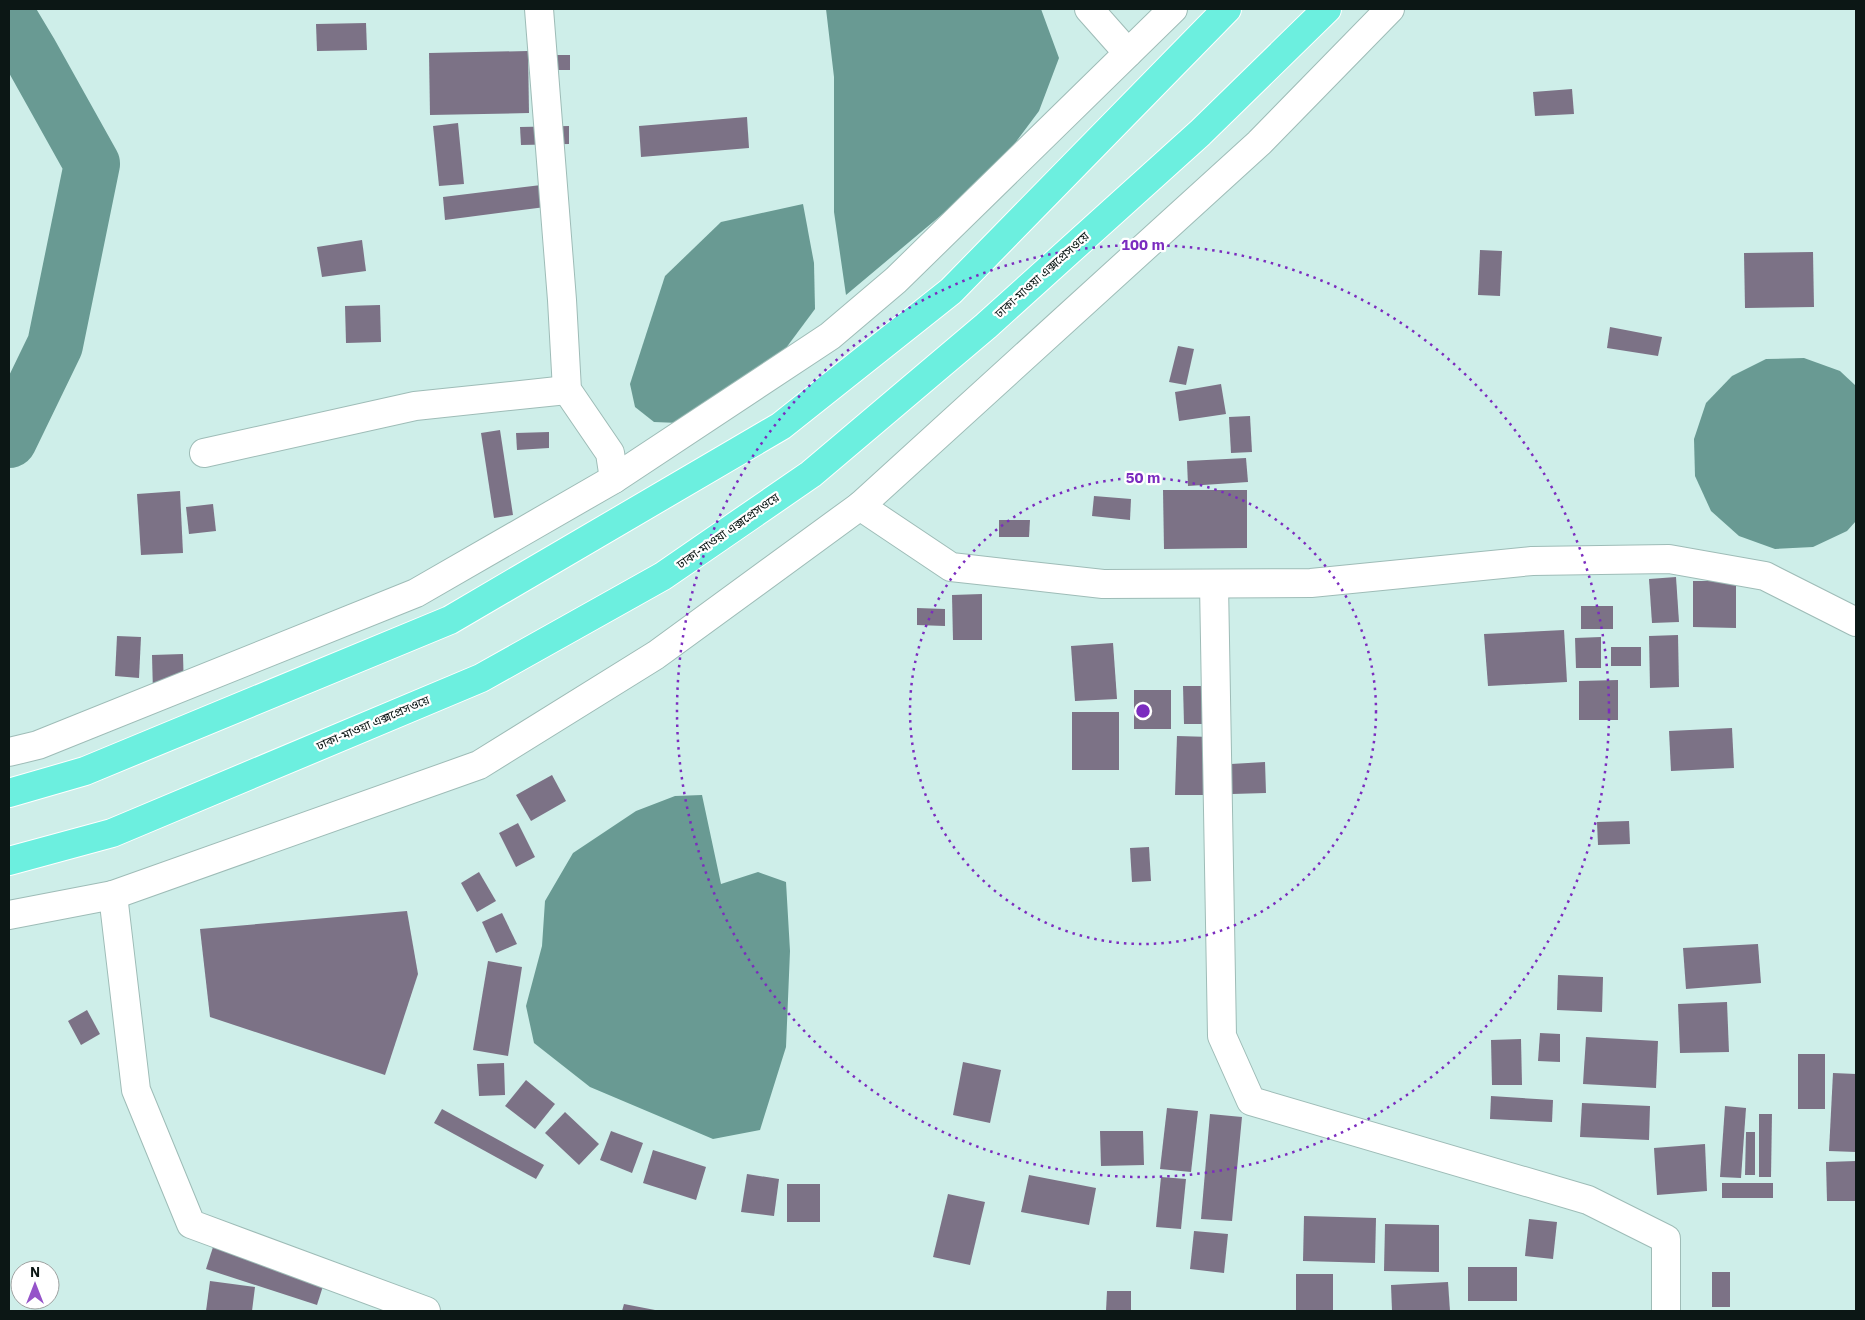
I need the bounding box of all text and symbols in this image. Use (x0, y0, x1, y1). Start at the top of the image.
street label: ঢাকা-মাওয়া এক্সপ্রেসওয়ে (991, 228, 1092, 322)
text: 100 m (1121, 235, 1165, 254)
text: 50 m (1126, 468, 1160, 487)
street label: ঢাকা-মাওয়া এক্সপ্রেসওয়ে (673, 489, 782, 572)
street label: ঢাকা-মাওয়া এক্সপ্রেসওয়ে (313, 692, 432, 754)
centre of rings (1134, 702, 1152, 720)
north arrow (10, 1260, 60, 1310)
text: N (30, 1263, 40, 1281)

